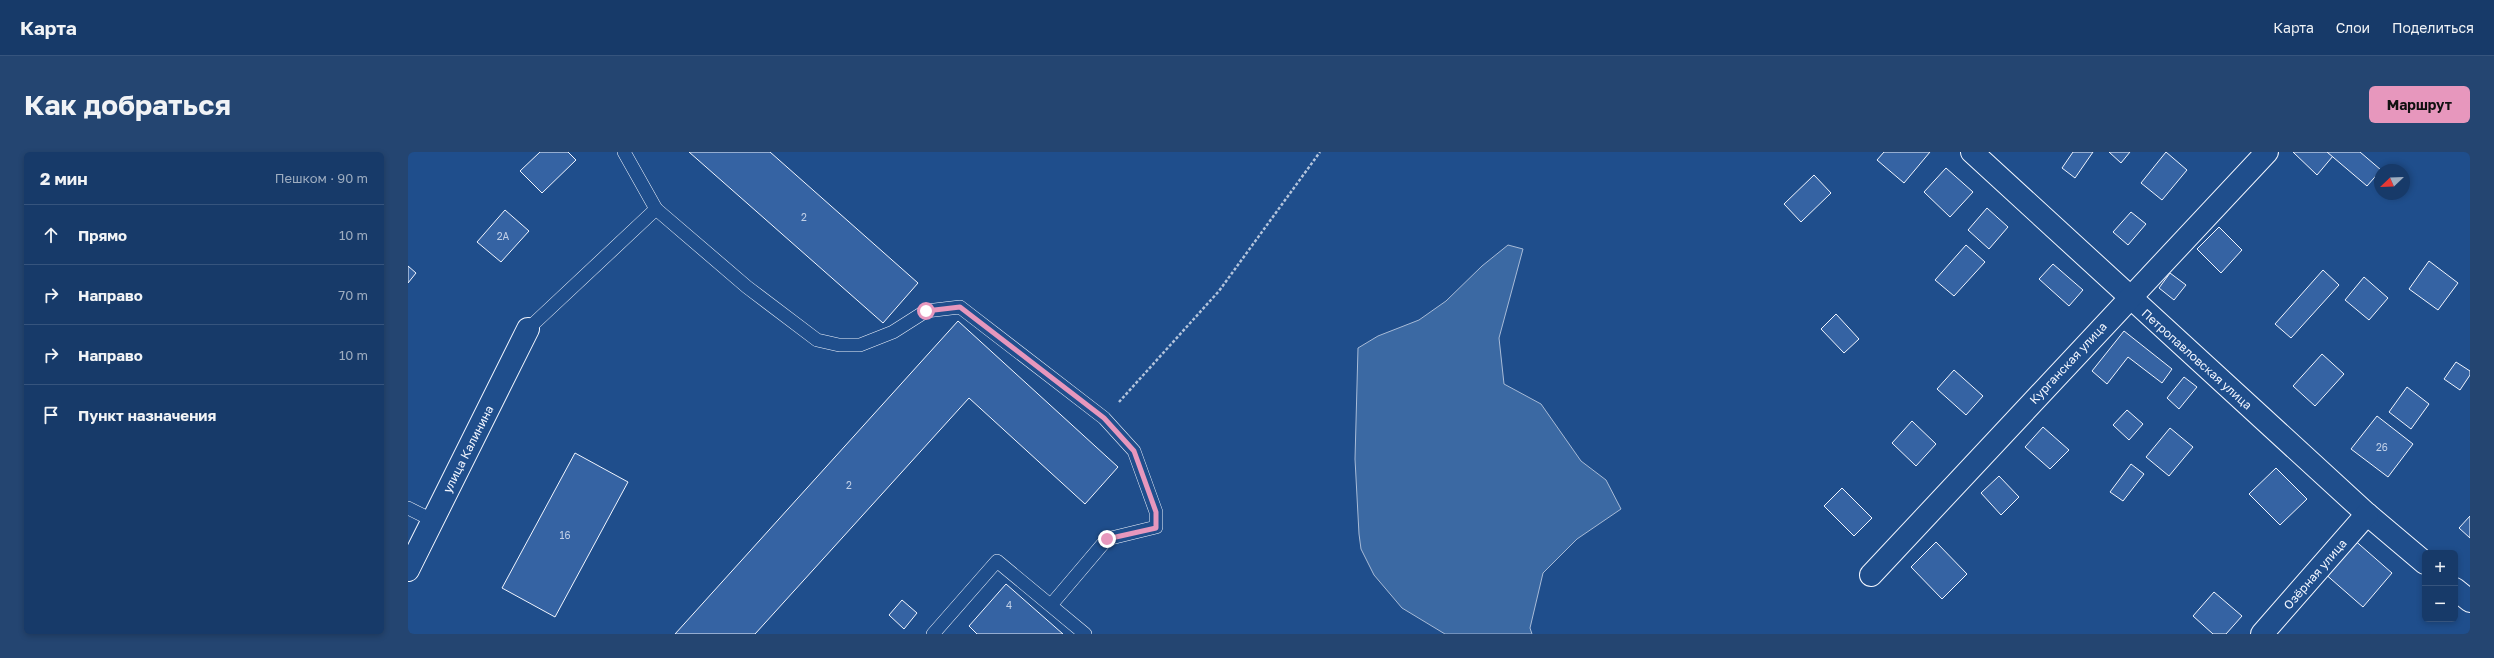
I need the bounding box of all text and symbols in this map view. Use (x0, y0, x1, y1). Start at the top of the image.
text: Карта (20, 16, 77, 39)
text: Карта (2273, 19, 2314, 36)
text: Слои (2336, 19, 2370, 36)
text: Поделиться (2392, 19, 2474, 36)
button: Маршрут (2369, 86, 2470, 123)
text: Как добраться (24, 88, 231, 121)
north arrow (2374, 164, 2410, 200)
text: 2 мин (40, 168, 88, 189)
text: Пешком · 90 m (275, 170, 368, 186)
house number: 2 (801, 211, 807, 223)
icon: ahead (40, 224, 62, 246)
text: Прямо (78, 226, 127, 244)
text: 10 m (339, 227, 368, 243)
house number: 2А (497, 230, 510, 242)
icon: right (40, 284, 62, 306)
text: Направо (78, 286, 143, 304)
text: 70 m (338, 287, 368, 303)
route start (917, 302, 935, 320)
street label: Петропавловская улица (2139, 306, 2255, 412)
street label: Курганская улица (2026, 319, 2110, 407)
icon: right (40, 344, 62, 366)
text: Направо (78, 346, 143, 364)
text: 10 m (339, 347, 368, 363)
street label: улица Калинина (439, 403, 497, 495)
icon: arrive (40, 404, 62, 426)
text: Пункт назначения (78, 406, 216, 424)
house number: 26 (2376, 441, 2388, 453)
house number: 2 (846, 479, 852, 491)
house number: 16 (560, 529, 570, 541)
route end (1098, 530, 1116, 548)
street label: Озёрная улица (2280, 536, 2350, 612)
map controls (2422, 550, 2458, 622)
button: + (2422, 550, 2458, 586)
button: − (2422, 586, 2458, 622)
house number: 4 (1006, 599, 1012, 611)

